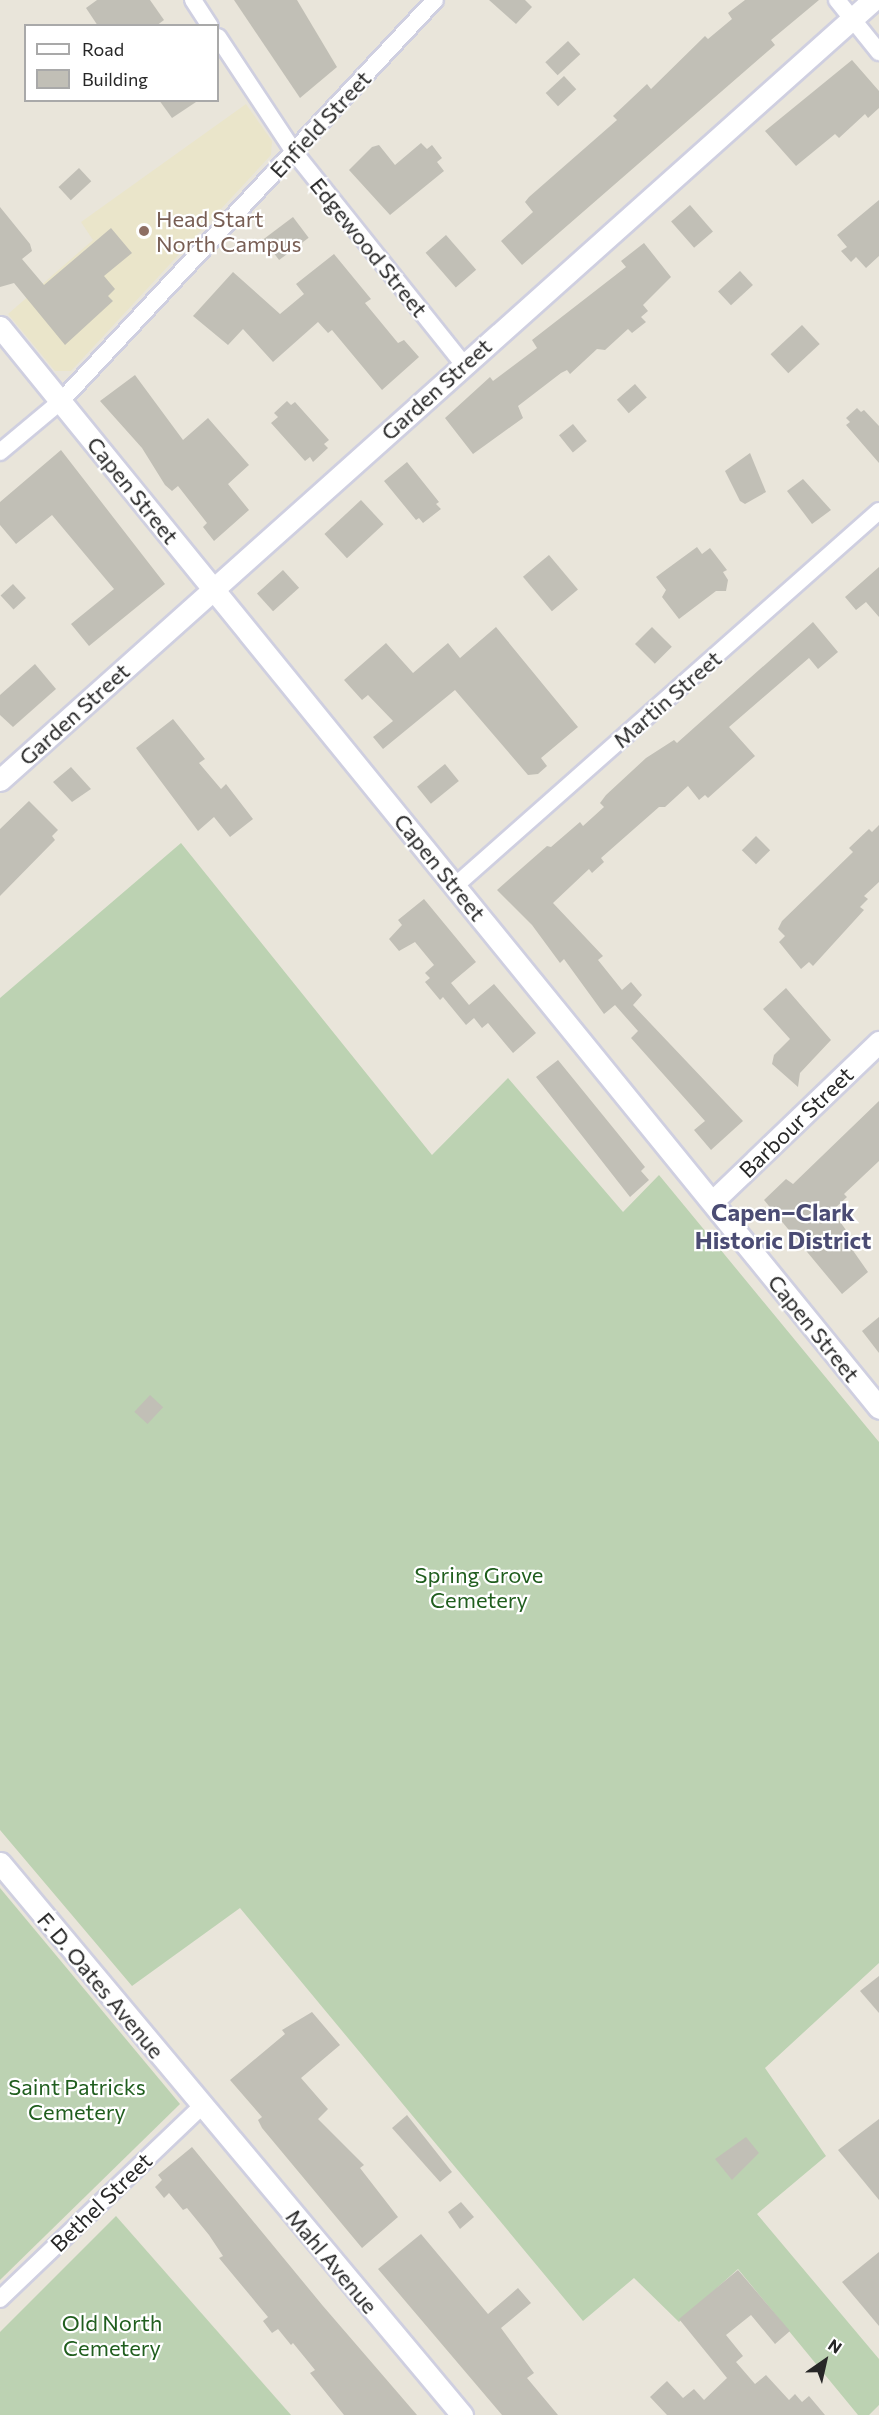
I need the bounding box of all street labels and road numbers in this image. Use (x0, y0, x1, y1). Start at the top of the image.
street label: Enfield Street (264, 65, 376, 183)
street label: Edgewood Street (305, 172, 433, 322)
street label: Garden Street (375, 333, 497, 445)
street label: Capen Street (82, 431, 184, 549)
street label: Martin Street (607, 645, 727, 753)
street label: Garden Street (13, 658, 135, 770)
street label: Capen Street (389, 808, 491, 926)
street label: Barbour Street (734, 1061, 858, 1183)
street label: Capen Street (763, 1269, 865, 1387)
street label: F. D. Oates Avenue (32, 1907, 170, 2063)
street label: Bethel Street (45, 2147, 157, 2257)
street label: Mahl Avenue (281, 2203, 383, 2319)

